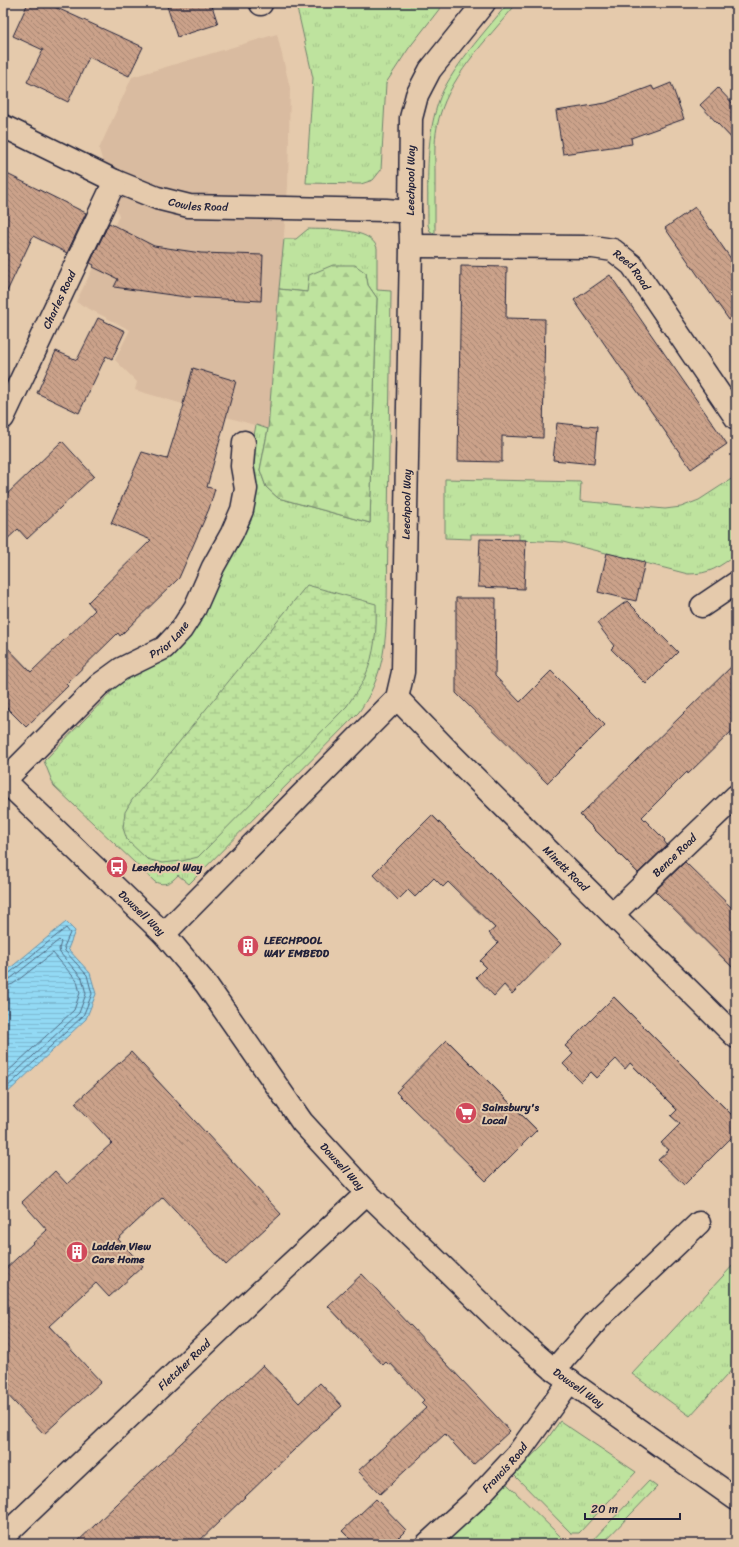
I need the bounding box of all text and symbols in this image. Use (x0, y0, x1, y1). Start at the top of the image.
street label: Leechpool Way (401, 145, 421, 216)
street label: Cowles Road (166, 192, 229, 217)
street label: Reed Road (609, 245, 656, 295)
street label: Charles Road (37, 266, 82, 332)
street label: Leechpool Way (396, 469, 417, 540)
street label: Prior Lane (146, 617, 195, 664)
street label: Bence Road (648, 828, 702, 882)
street label: Minett Road (538, 841, 594, 897)
bus stop icon: Leechpool Way (104, 854, 130, 880)
place label: Leechpool Way (132, 858, 202, 877)
street label: Dowsell Way (114, 886, 170, 941)
place label: LEECHPOOL WAY EMBEDD (264, 931, 329, 963)
building icon: LEECHPOOL WAY EMBEDD (235, 933, 261, 959)
place label: Sainsbury's Local (481, 1098, 540, 1130)
supermarket icon: Sainsbury's Local (453, 1100, 479, 1126)
street label: Dowsell Way (315, 1138, 369, 1195)
place label: Ladden View Care Home (91, 1237, 151, 1269)
building icon: Ladden View Care Home (64, 1239, 90, 1265)
street label: Fletcher Road (153, 1334, 216, 1395)
street label: Dowsell Way (549, 1363, 608, 1413)
street label: Francis Road (477, 1438, 533, 1497)
scale bar (585, 1495, 680, 1521)
text: 20 m (591, 1498, 618, 1520)

